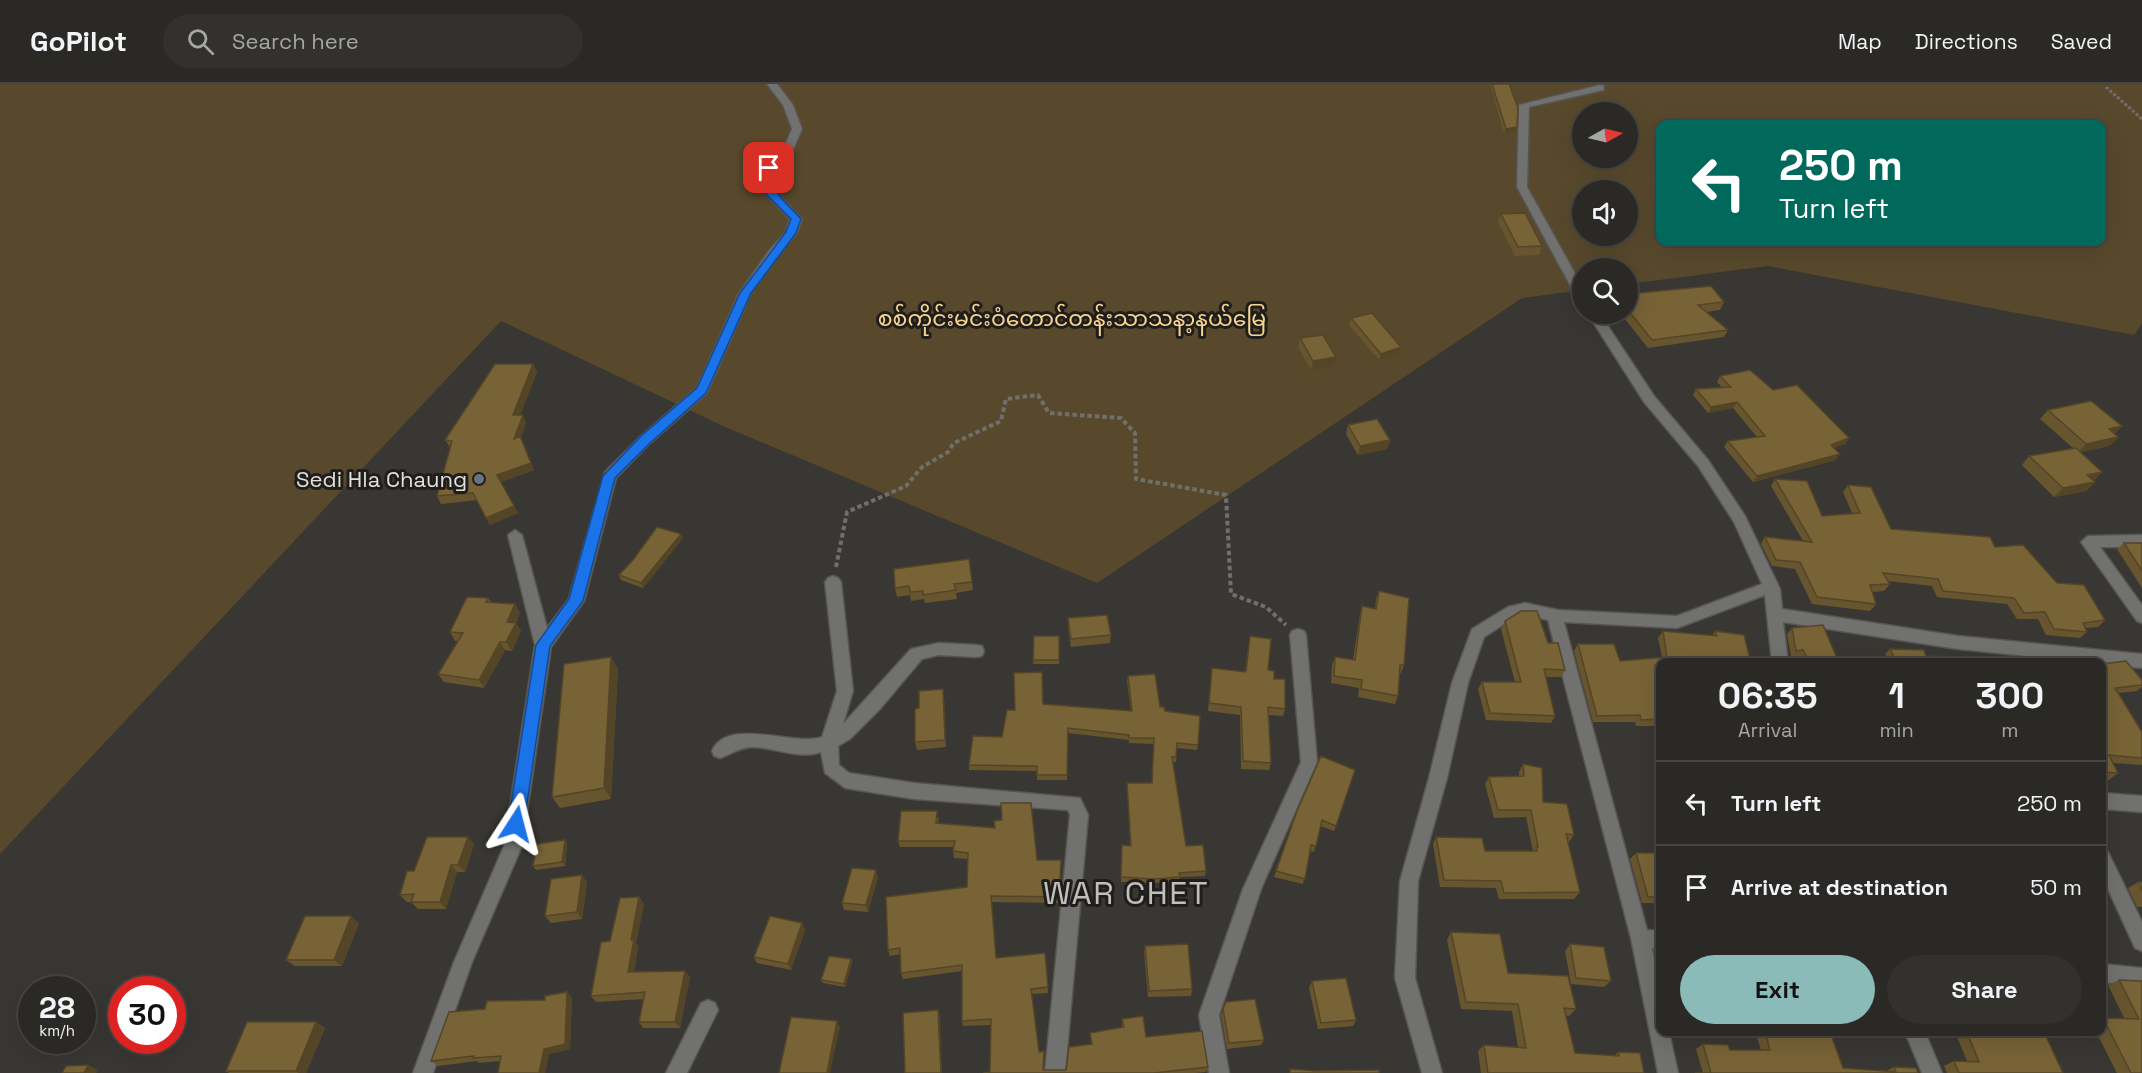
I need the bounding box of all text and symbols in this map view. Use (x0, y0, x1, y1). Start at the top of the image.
search box (163, 14, 583, 68)
text: GoPilot (30, 23, 127, 59)
icon: search (184, 25, 217, 58)
text: Search here (232, 27, 359, 55)
text: Map (1838, 28, 1882, 55)
text: Directions (1915, 28, 2018, 55)
text: Saved (2051, 28, 2112, 55)
north arrow (1572, 102, 1638, 168)
map controls (1572, 102, 1638, 324)
text: 250 m (1779, 139, 1903, 192)
pin (743, 142, 794, 193)
icon: left (1680, 144, 1758, 222)
icon: arrive (752, 151, 785, 184)
button: sound (1572, 180, 1638, 246)
text: Turn left (1779, 191, 1889, 226)
button: search (1572, 258, 1638, 324)
park label: စစ်ကိုင်းမင်းဝံတောင်တန်းသာသနာ့နယ်မြေ (878, 303, 1266, 336)
place label: Sedi Hla Chaung (296, 465, 467, 493)
marker: Sedi Hla Chaung (472, 472, 486, 486)
text: 06:35 (1718, 673, 1818, 719)
text: 1 (1888, 673, 1905, 719)
text: 300 (1976, 673, 2044, 719)
text: Arrival (1738, 717, 1797, 743)
text: min (1879, 717, 1914, 743)
text: m (2001, 717, 2018, 743)
icon: left (1680, 787, 1713, 820)
text: Turn left (1731, 789, 1821, 817)
text: 250 m (2017, 789, 2082, 817)
position arrow (484, 792, 548, 856)
icon: arrive (1680, 871, 1713, 904)
district label: WAR CHET (1043, 873, 1209, 913)
text: Arrive at destination (1731, 873, 1948, 901)
text: 50 m (2030, 873, 2082, 901)
button: Exit (1680, 955, 1875, 1024)
button: Share (1887, 955, 2082, 1024)
speed limit sign: 30 (108, 976, 186, 1054)
text: 28 (39, 988, 75, 1027)
text: km/h (39, 1021, 75, 1040)

